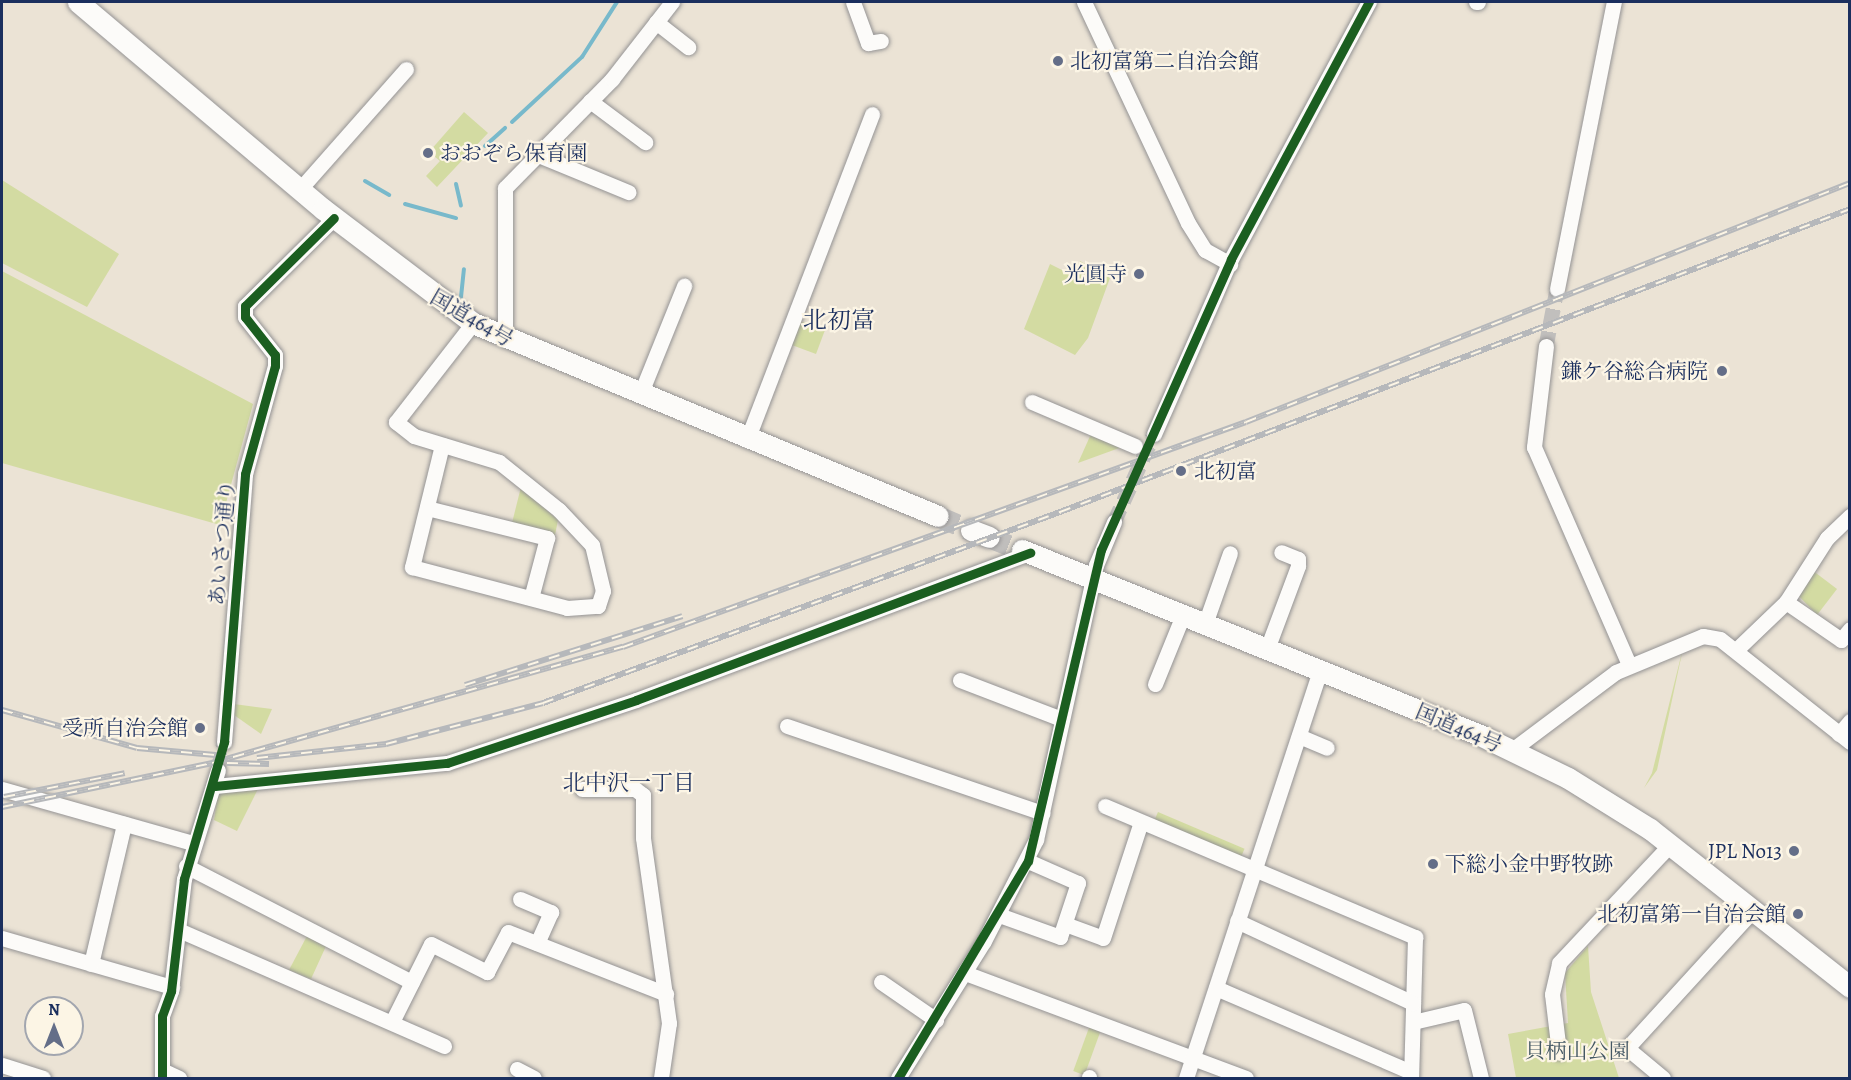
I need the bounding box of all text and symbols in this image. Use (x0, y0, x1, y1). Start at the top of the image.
place label: 北初富第二自治会館 (1070, 48, 1259, 74)
marker: 北初富第二自治会館 (1051, 54, 1065, 68)
place label: おおぞら保育園 (440, 140, 587, 166)
marker: おおぞら保育園 (421, 146, 435, 160)
place label: 光圓寺 (1064, 261, 1127, 287)
marker: 光圓寺 (1132, 267, 1146, 281)
street label: 国道464号 (426, 284, 518, 352)
district label: 北初富 (803, 307, 875, 335)
place label: 鎌ケ谷総合病院 (1561, 358, 1708, 384)
marker: 鎌ケ谷総合病院 (1713, 362, 1731, 380)
place label: 北初富 (1194, 458, 1257, 484)
marker: 北初富 (1172, 462, 1190, 480)
street label: あいさつ通り (204, 479, 240, 607)
street label: 国道464号 (1412, 698, 1506, 758)
place label: 受所自治会館 (62, 715, 188, 741)
marker: 受所自治会館 (193, 721, 207, 735)
district label: 北中沢一丁目 (563, 771, 695, 797)
place label: JPL No13 (1708, 838, 1782, 864)
marker: JPL No13 (1787, 844, 1801, 858)
place label: 下総小金中野牧跡 (1445, 851, 1613, 877)
marker: 下総小金中野牧跡 (1426, 857, 1440, 871)
place label: 北初富第一自治会館 (1597, 901, 1786, 927)
marker: 北初富第一自治会館 (1791, 907, 1805, 921)
north arrow (24, 996, 84, 1056)
text: N (48, 999, 60, 1021)
park label: 貝柄山公園 (1525, 1038, 1629, 1064)

